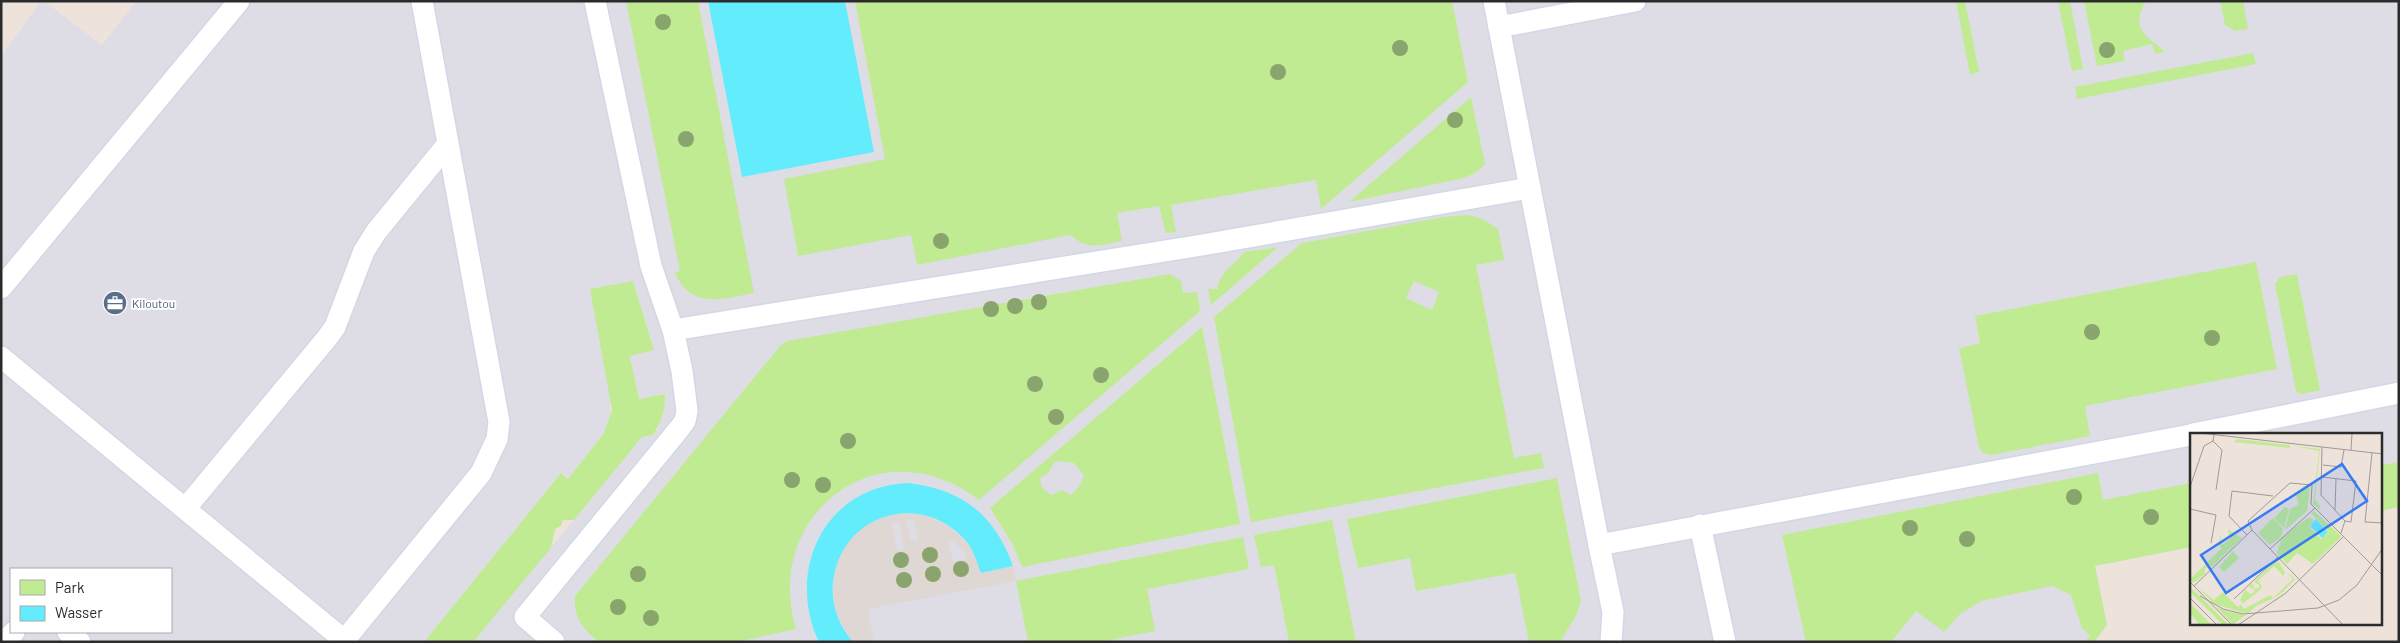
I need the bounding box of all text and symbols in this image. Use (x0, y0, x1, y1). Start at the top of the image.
office icon: Kiloutou (102, 290, 128, 316)
place label: Kiloutou (132, 296, 175, 310)
inset map (2190, 433, 2382, 626)
legend (10, 568, 172, 633)
text: Park (55, 578, 85, 596)
text: Wasser (55, 603, 103, 621)

